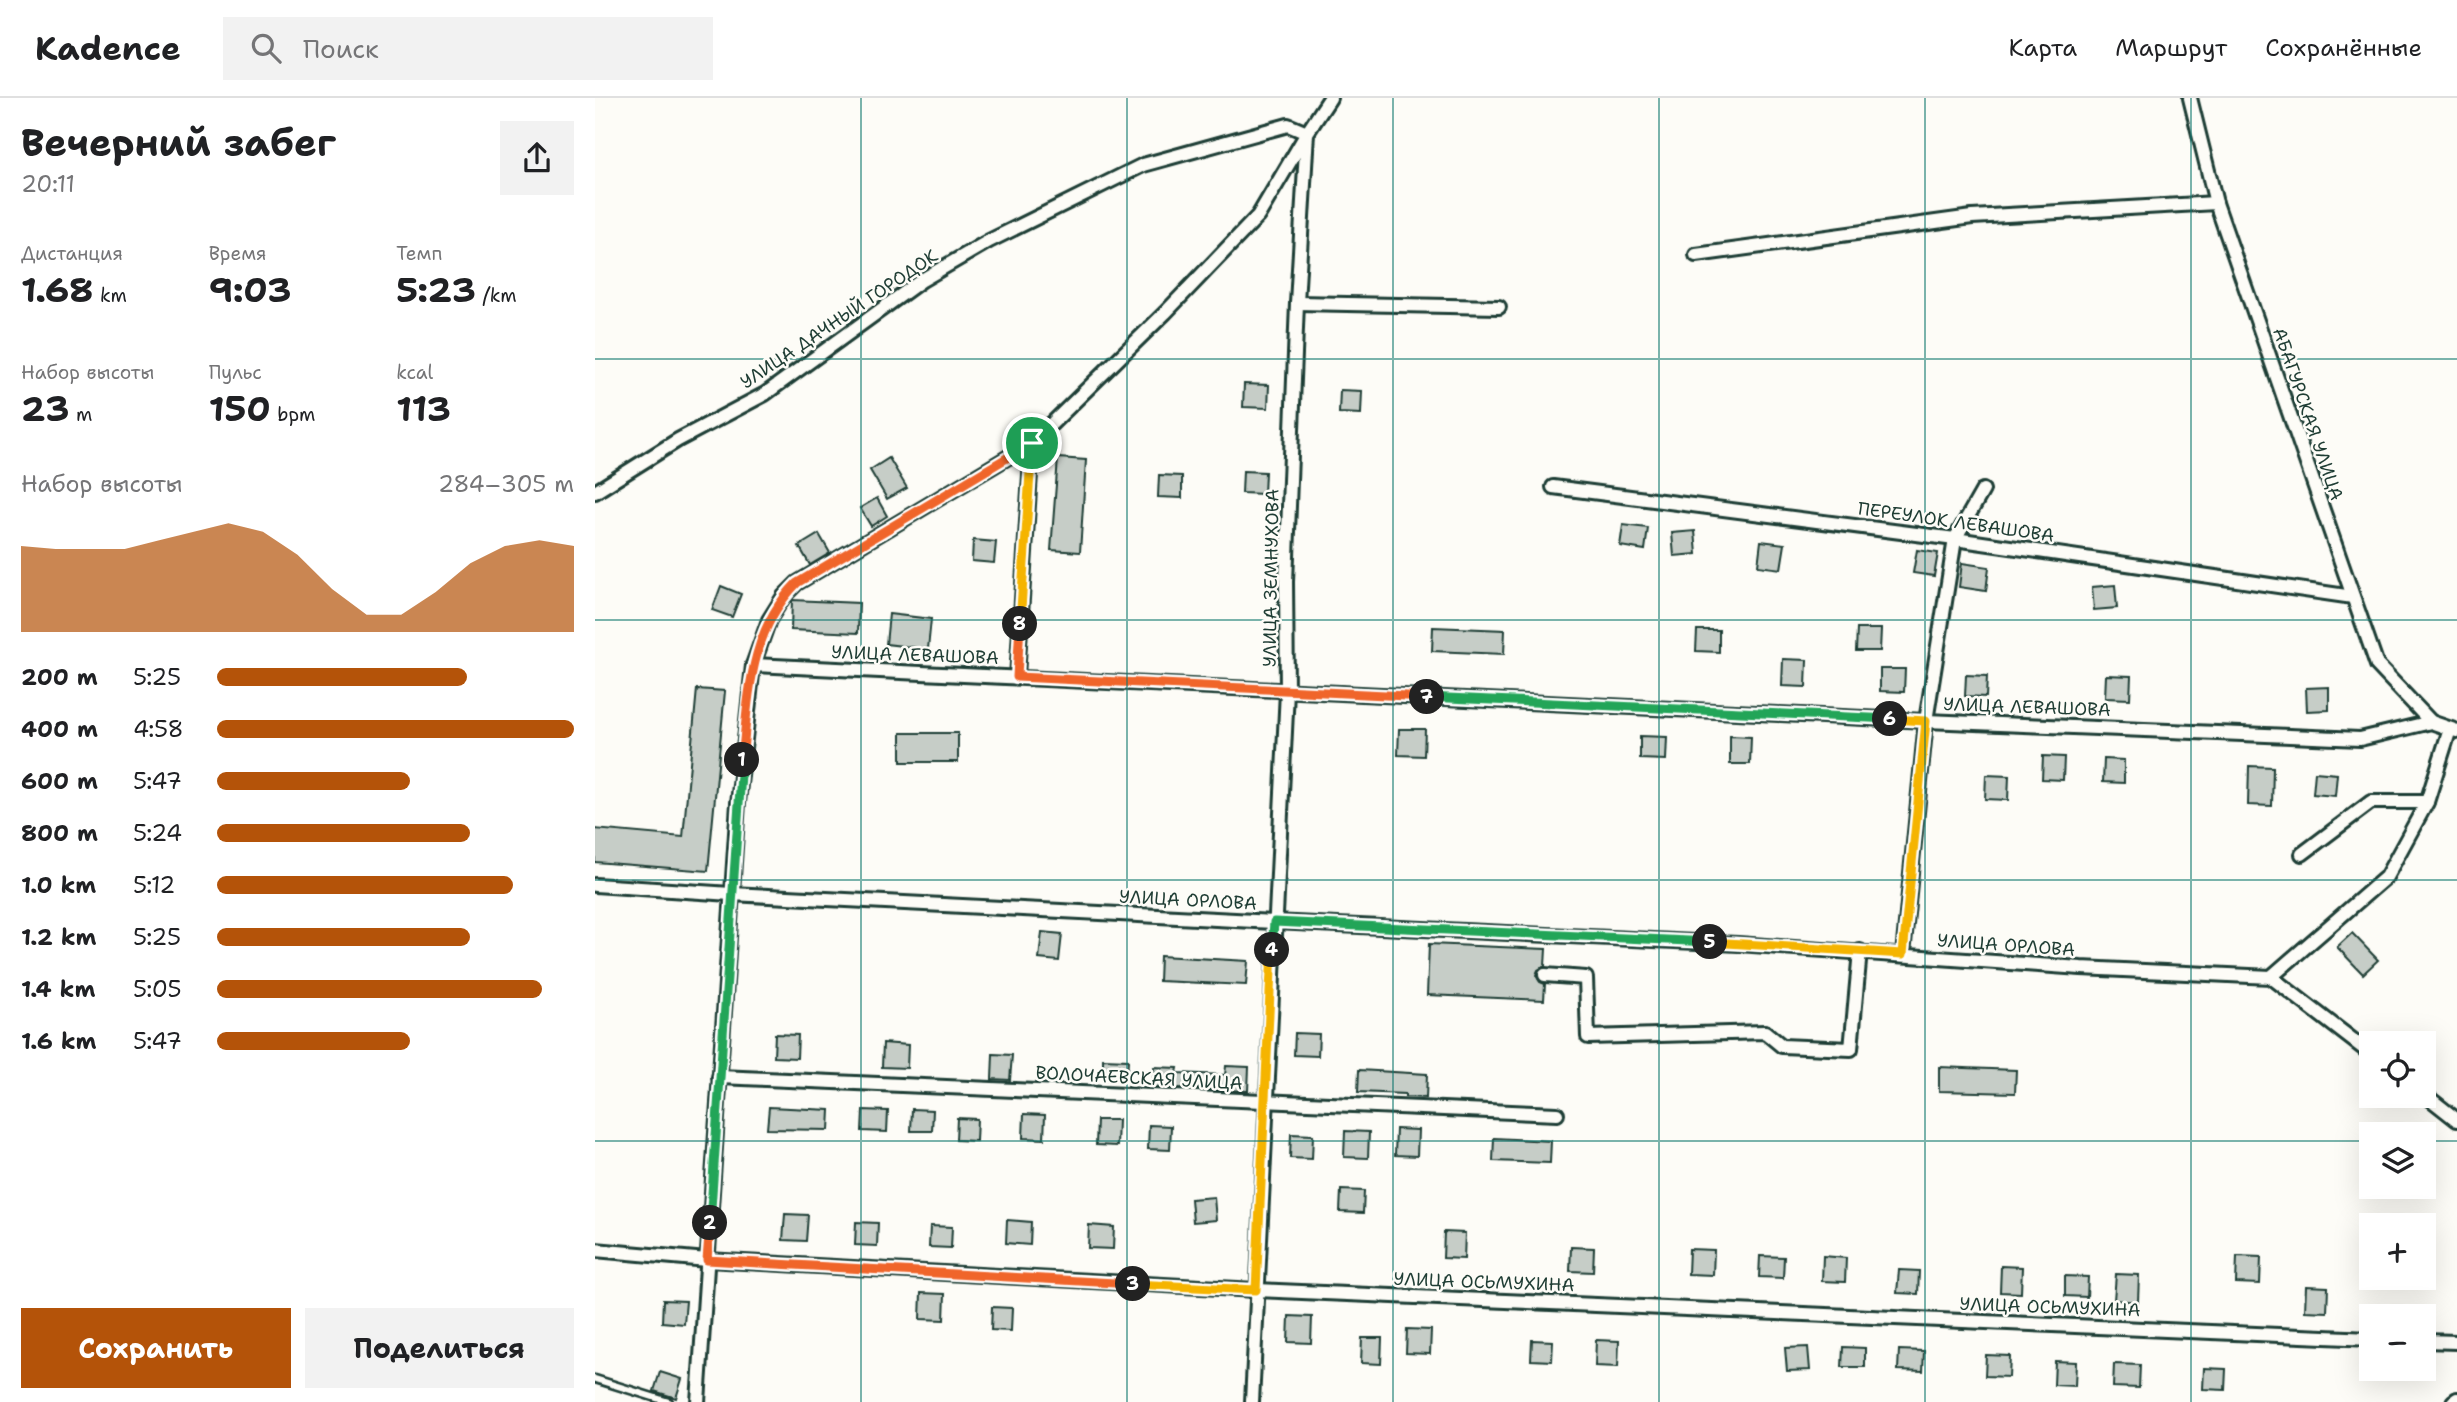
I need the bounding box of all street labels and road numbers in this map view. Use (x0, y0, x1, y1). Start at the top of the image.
street label: УЛИЦА ДАЧНЫЙ ГОРОДОК (736, 244, 943, 394)
street label: АБАГУРСКАЯ УЛИЦА (2267, 324, 2349, 504)
street label: УЛИЦА ЗЕМНУХОВА (1257, 489, 1285, 667)
street label: ПЕРЕУЛОК ЛЕВАШОВА (1856, 496, 2056, 548)
street label: УЛИЦА ЛЕВАШОВА (831, 640, 999, 670)
street label: УЛИЦА ЛЕВАШОВА (1943, 692, 2111, 722)
street label: УЛИЦА ОРЛОВА (1118, 884, 1258, 916)
street label: УЛИЦА ОРЛОВА (1936, 928, 2076, 962)
street label: ВОЛОЧАЕВСКАЯ УЛИЦА (1035, 1061, 1243, 1095)
street label: УЛИЦА ОСЬМУХИНА (1393, 1267, 1575, 1297)
street label: УЛИЦА ОСЬМУХИНА (1959, 1292, 2141, 1322)

